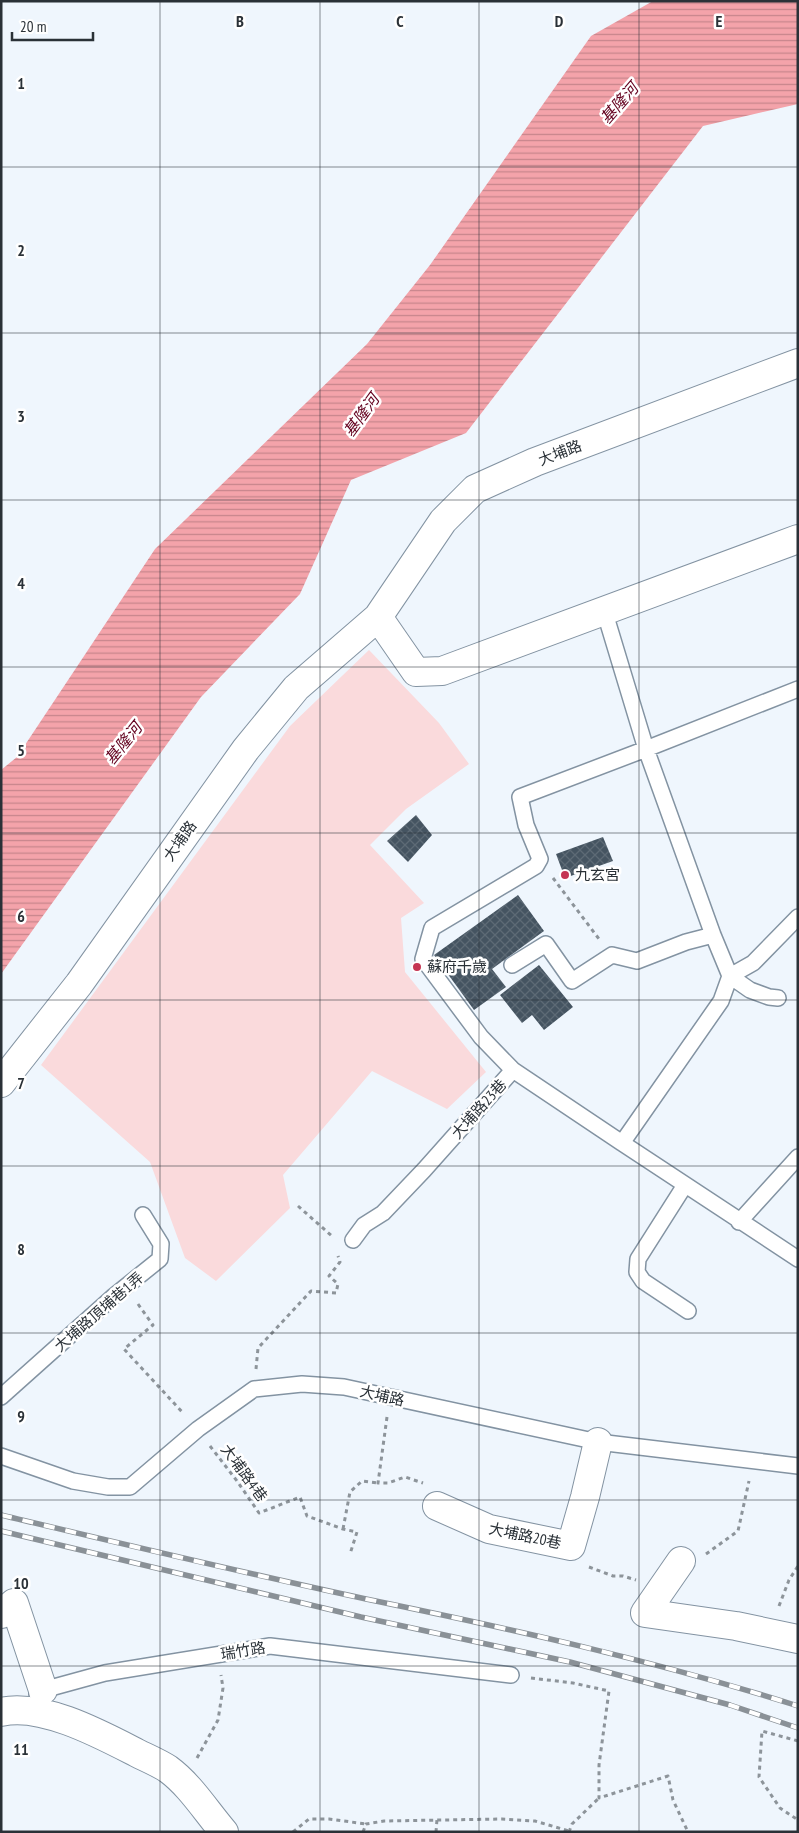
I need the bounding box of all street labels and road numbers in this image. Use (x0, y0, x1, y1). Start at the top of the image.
street label: 大埔路 (535, 436, 584, 469)
street label: 大埔路 (159, 817, 200, 865)
street label: 大埔路23巷 (447, 1075, 510, 1142)
street label: 大埔路頂埔巷1弄 (50, 1268, 147, 1355)
street label: 大埔路 (358, 1381, 406, 1410)
street label: 大埔路4巷 (217, 1440, 272, 1505)
street label: 大埔路20巷 (487, 1519, 563, 1552)
street label: 瑞竹路 (219, 1638, 267, 1663)

